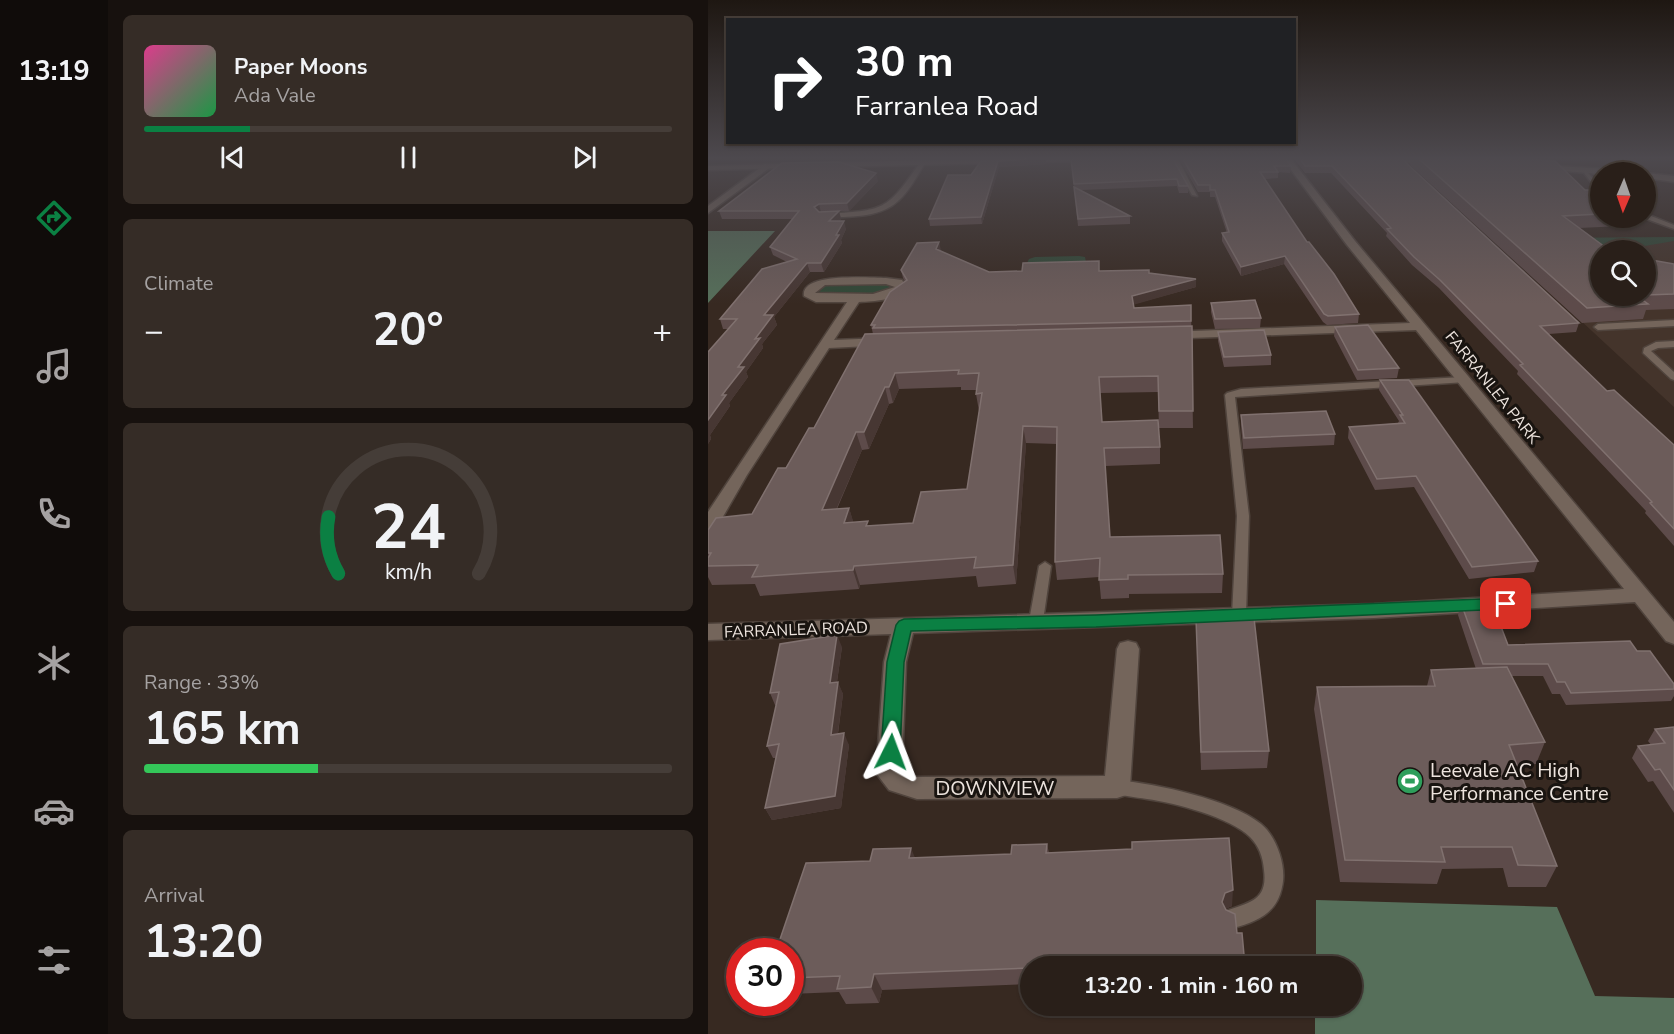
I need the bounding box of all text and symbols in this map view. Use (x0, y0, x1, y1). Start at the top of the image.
text: 30 m (855, 34, 954, 91)
icon: right (756, 42, 834, 120)
text: Paper Moons (234, 52, 368, 82)
text: 13:19 (18, 53, 90, 90)
text: Ada Vale (234, 82, 316, 109)
text: Farranlea Road (855, 88, 1039, 125)
icon: previous (216, 141, 249, 174)
icon: pause (392, 141, 425, 174)
icon: next (568, 141, 601, 174)
north arrow (1590, 162, 1656, 228)
map controls (1590, 162, 1656, 306)
icon: directions (33, 197, 75, 239)
button: search (1590, 240, 1656, 306)
text: Climate (144, 270, 213, 297)
text: 20° (372, 300, 444, 361)
text: − (144, 309, 164, 354)
text: + (652, 309, 672, 354)
street label: FARRANLEA PARK (1440, 327, 1545, 449)
icon: music (33, 345, 75, 387)
text: 24 (371, 485, 445, 570)
icon: phone (33, 493, 75, 535)
text: km/h (384, 557, 432, 587)
pin (1480, 578, 1531, 629)
icon: arrive (1489, 587, 1522, 620)
street label: FARRANLEA ROAD (724, 616, 868, 644)
icon: climate (33, 642, 75, 684)
text: Range · 33% (144, 669, 259, 696)
text: 165 km (144, 699, 301, 760)
position arrow (859, 720, 923, 784)
place label: Leevale AC High Performance Centre (1430, 757, 1609, 807)
sports icon: Leevale AC High Performance Centre (1395, 766, 1425, 796)
street label: DOWNVIEW (935, 775, 1055, 802)
icon: car (33, 790, 75, 832)
text: Arrival (144, 882, 204, 909)
text: 13:20 (144, 912, 263, 973)
speed limit sign: 30 (726, 938, 804, 1016)
icon: filters (33, 939, 75, 981)
text: 13:20 · 1 min · 160 m (1084, 971, 1298, 1001)

